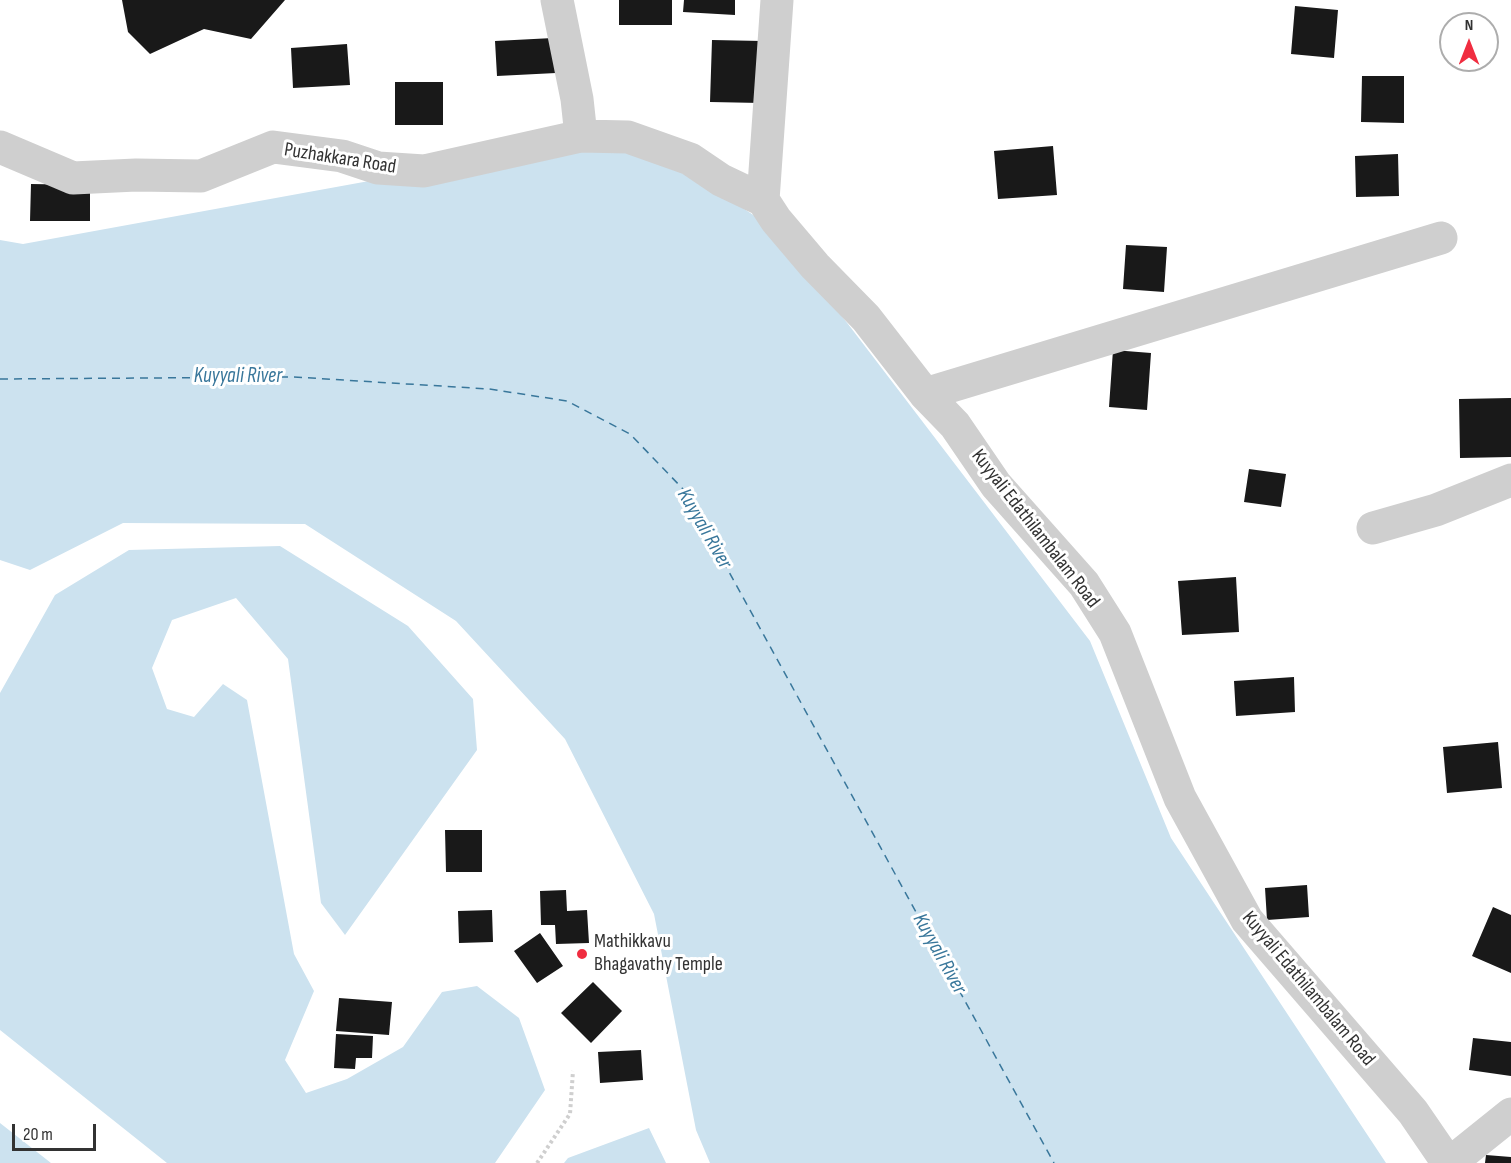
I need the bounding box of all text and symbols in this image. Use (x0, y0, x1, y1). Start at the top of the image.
north arrow (1439, 12, 1499, 72)
text: N (1465, 16, 1473, 35)
street label: Puzhakkara Road (282, 138, 398, 180)
water label: Kuyyali River (194, 364, 282, 390)
street label: Kuyyali Edathilambalam Road (966, 445, 1104, 613)
water label: Kuyyali River (671, 484, 737, 574)
street label: Kuyyali Edathilambalam Road (1236, 907, 1380, 1071)
water label: Kuyyali River (907, 909, 971, 999)
place label: Mathikkavu Bhagavathy Temple (594, 930, 723, 977)
marker: Mathikkavu Bhagavathy Temple (575, 947, 589, 961)
scale bar (15, 1112, 99, 1150)
text: 20 m (23, 1124, 53, 1145)

